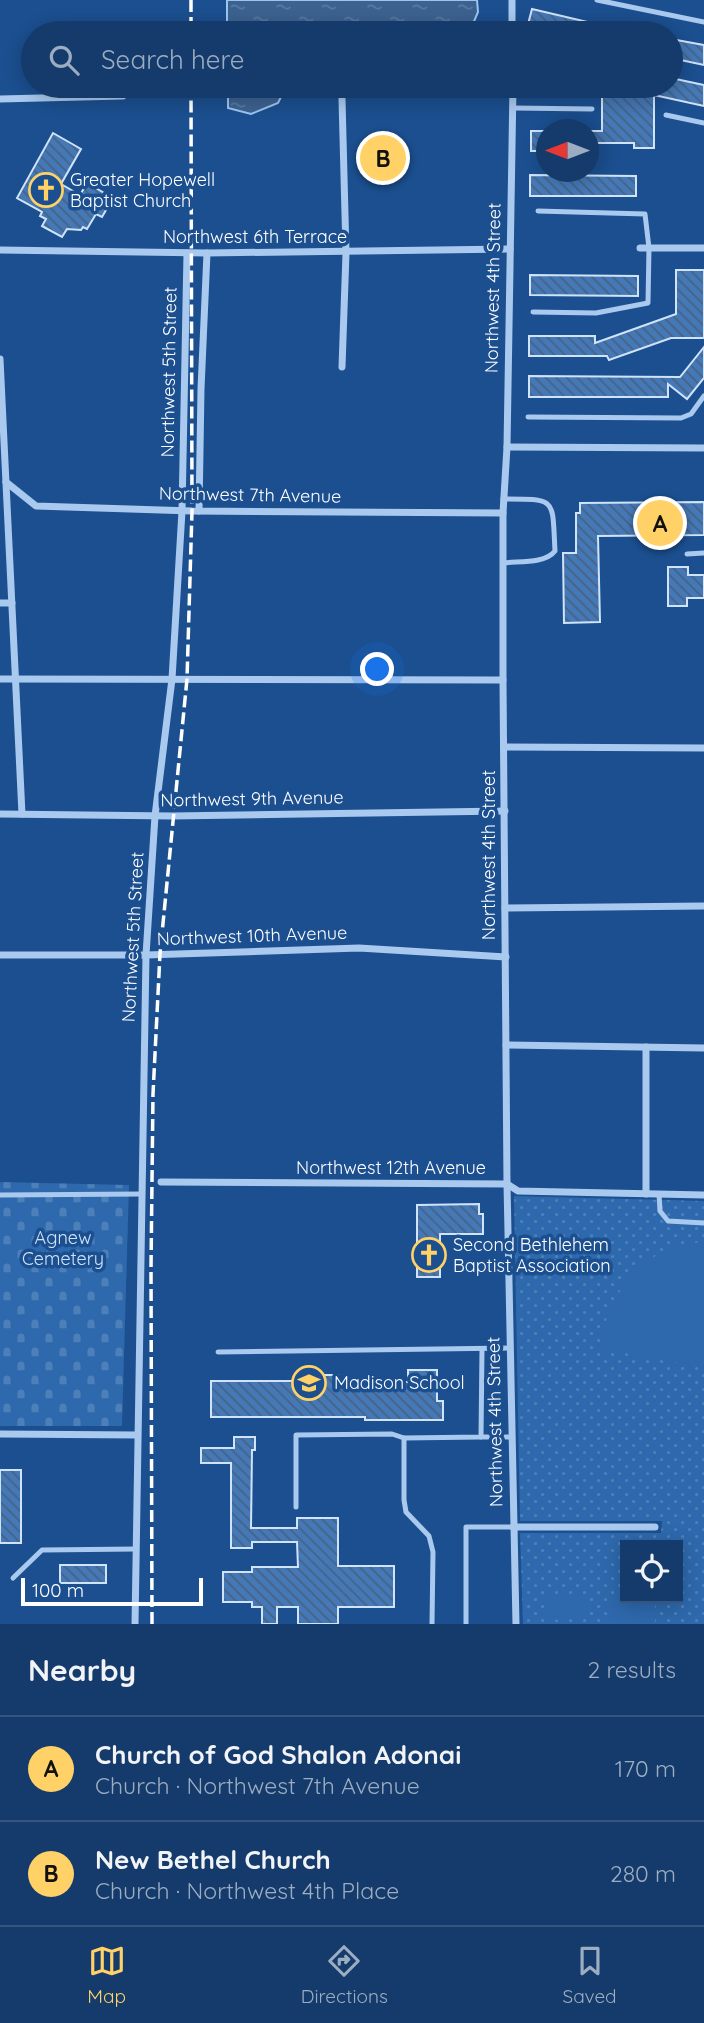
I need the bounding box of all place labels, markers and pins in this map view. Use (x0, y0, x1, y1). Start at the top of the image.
pin: B (360, 132, 406, 184)
place label: Greater Hopewell Baptist Church (70, 168, 215, 212)
church icon: Greater Hopewell Baptist Church (27, 171, 65, 209)
pin: A (637, 497, 683, 549)
place label: Second Bethlehem Baptist Association (453, 1233, 611, 1277)
church icon: Second Bethlehem Baptist Association (410, 1236, 448, 1274)
school or university icon: Madison School (290, 1364, 328, 1402)
place label: Madison School (334, 1371, 465, 1394)

